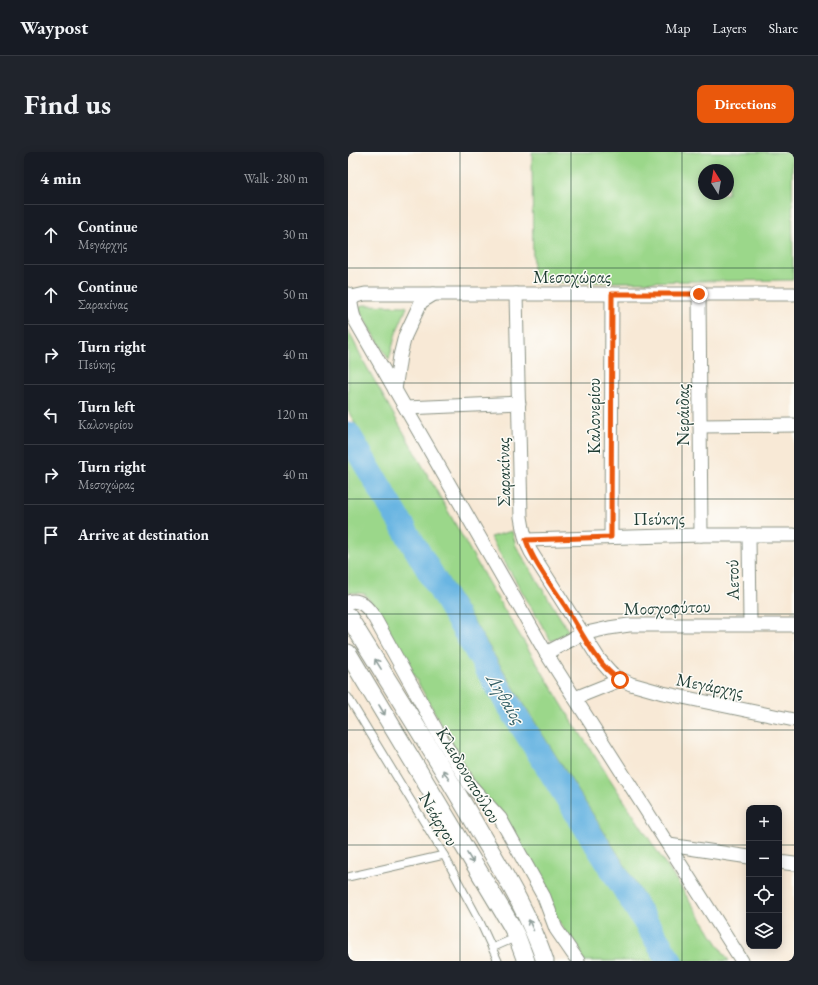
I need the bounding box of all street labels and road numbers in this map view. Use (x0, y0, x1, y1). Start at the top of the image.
street label: Μεσοχώρας (533, 265, 611, 288)
street label: Καλονερίου (582, 378, 605, 454)
street label: Νεράιδας (671, 384, 694, 446)
street label: Σαρακίνας (491, 437, 515, 507)
street label: Πεύκης (633, 506, 685, 530)
street label: Αετού (720, 559, 744, 602)
street label: Μοσχοφύτου (623, 594, 711, 620)
street label: Μεγάρχης (674, 667, 746, 703)
street label: Κλειδονοπούλου (431, 723, 507, 827)
street label: Νεάρχου (414, 788, 464, 850)

